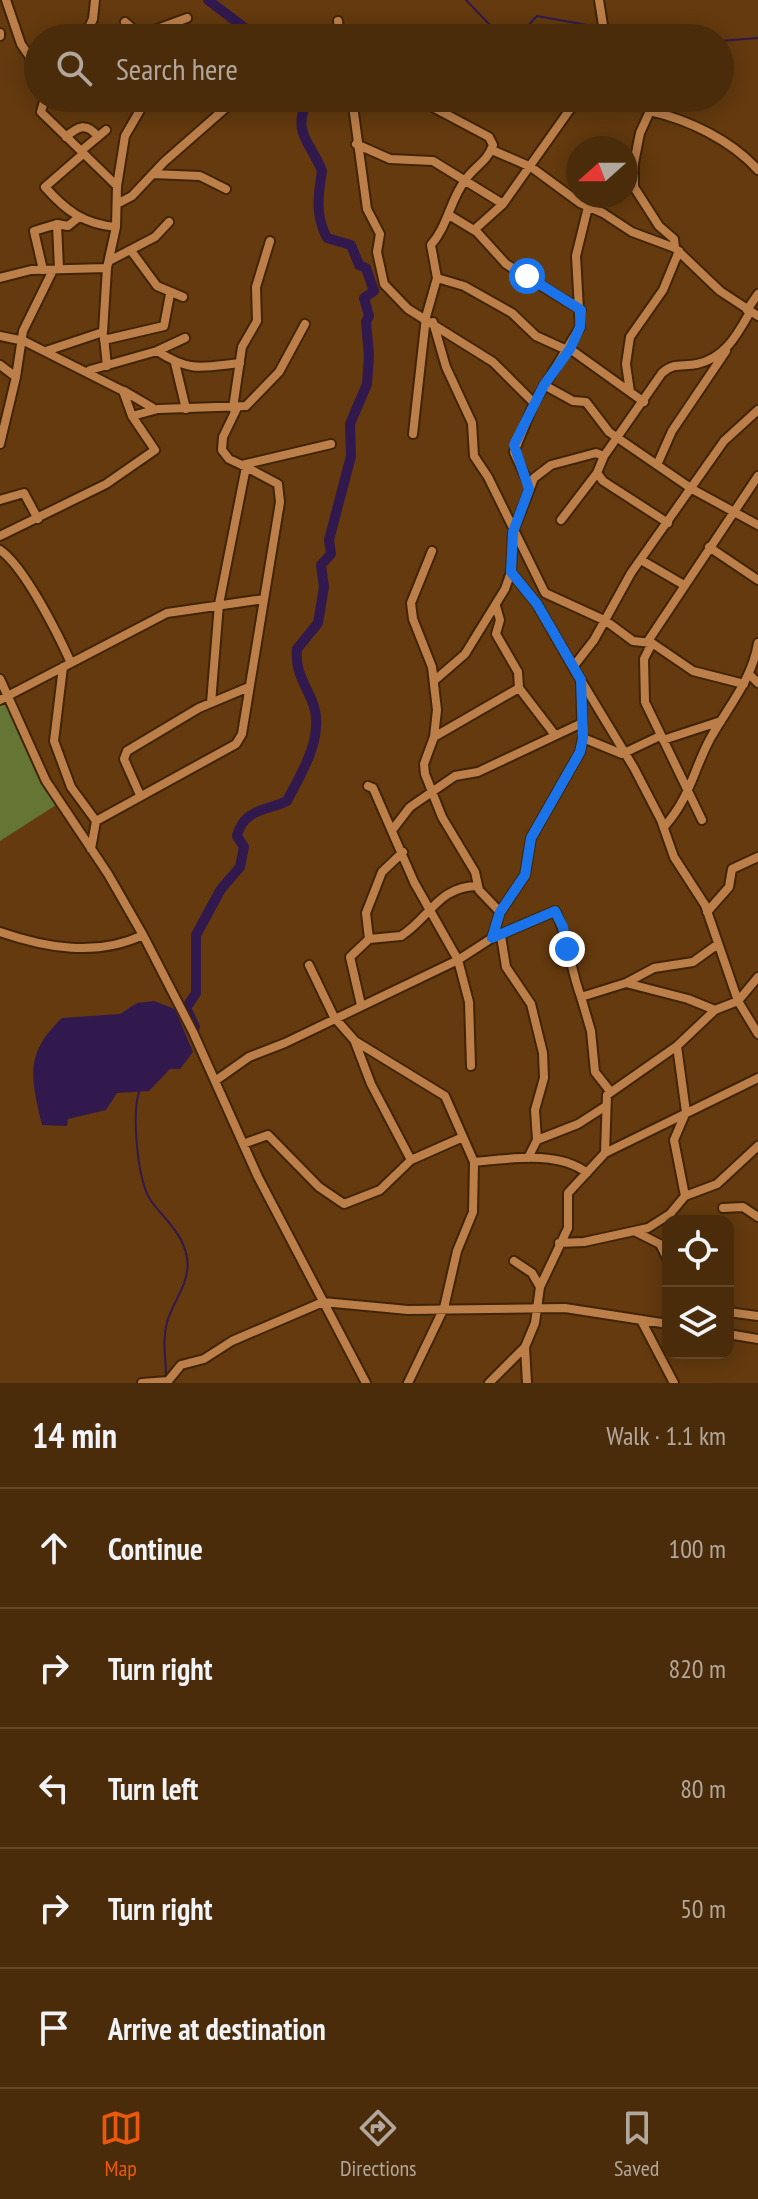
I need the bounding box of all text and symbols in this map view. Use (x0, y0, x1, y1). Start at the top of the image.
search box (24, 24, 734, 112)
icon: search (52, 46, 96, 90)
text: Search here (116, 49, 238, 88)
north arrow (566, 136, 638, 208)
route start (509, 258, 545, 294)
route end (549, 931, 585, 967)
map controls (662, 1215, 734, 1359)
button: locate (662, 1215, 734, 1287)
button: layers (662, 1287, 734, 1359)
text: 14 min (32, 1413, 117, 1457)
text: Walk · 1.1 km (606, 1419, 726, 1452)
icon: ahead (32, 1526, 76, 1570)
text: Continue (108, 1529, 203, 1568)
text: 100 m (668, 1532, 726, 1565)
icon: right (32, 1646, 76, 1690)
text: Turn right (108, 1649, 212, 1688)
text: 820 m (668, 1652, 726, 1685)
icon: left (32, 1766, 76, 1810)
text: Turn left (108, 1769, 198, 1808)
text: 80 m (680, 1772, 726, 1805)
icon: right (32, 1886, 76, 1930)
text: Turn right (108, 1889, 212, 1928)
text: 50 m (680, 1892, 726, 1925)
icon: arrive (32, 2006, 76, 2050)
text: Arrive at destination (108, 2009, 326, 2048)
tab: Map (99, 2106, 143, 2182)
tab: Directions (340, 2106, 417, 2182)
tab: Saved (614, 2106, 659, 2182)

